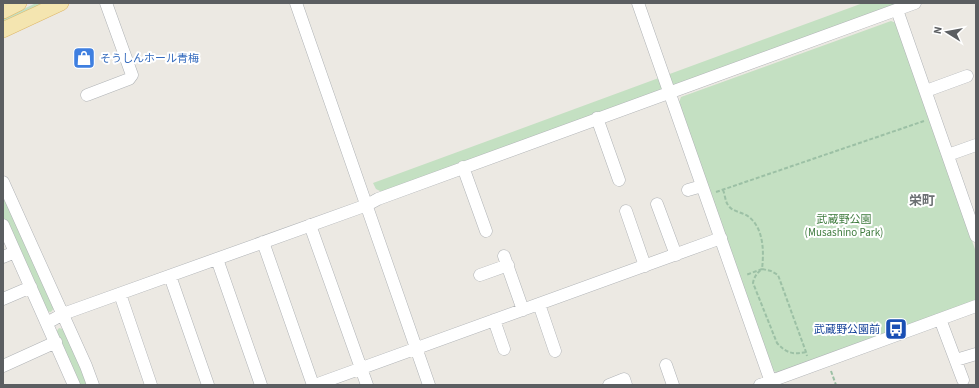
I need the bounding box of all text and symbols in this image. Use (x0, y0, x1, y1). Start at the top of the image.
north arrow (927, 12, 967, 52)
text: N (930, 25, 946, 35)
shop icon: そうしんホール青梅 (71, 45, 97, 71)
place label: そうしんホール青梅 (100, 51, 199, 66)
district label: 栄町 (909, 192, 935, 210)
park label: 武蔵野公園 (Musashino Park) (805, 212, 883, 240)
bus stop icon: 武蔵野公園前 (883, 316, 909, 342)
place label: 武蔵野公園前 (814, 322, 880, 337)

